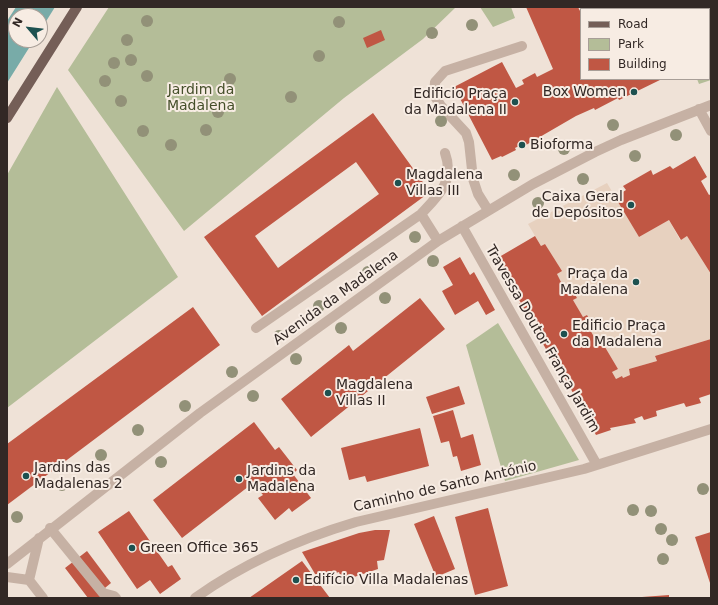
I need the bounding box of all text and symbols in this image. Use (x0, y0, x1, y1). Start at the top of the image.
north arrow (8, 8, 48, 48)
legend (580, 8, 710, 80)
text: N (10, 15, 26, 30)
text: Road (618, 17, 648, 31)
text: Park (618, 37, 644, 51)
text: Building (618, 57, 667, 71)
park label: Jardim da Madalena (167, 82, 235, 114)
place label: Box Women (543, 84, 626, 100)
place label: Edificio Praça da Madalena II (404, 86, 507, 118)
marker: Box Women (629, 87, 639, 97)
marker: Edificio Praça da Madalena II (510, 97, 520, 107)
place label: Bioforma (530, 137, 593, 153)
marker: Bioforma (517, 140, 527, 150)
place label: Magdalena Villas III (406, 167, 483, 200)
marker: Magdalena Villas III (393, 178, 403, 188)
place label: Caixa Geral de Depósitos (532, 189, 623, 222)
marker: Caixa Geral de Depósitos (626, 200, 636, 210)
street label: Travessa Doutor França Jardim (481, 242, 603, 436)
street label: Avenida da Madalena (270, 247, 402, 349)
place label: Praça da Madalena (560, 266, 628, 298)
marker: Praça da Madalena (631, 277, 641, 287)
place label: Edificio Praça da Madalena (572, 318, 666, 350)
marker: Edificio Praça da Madalena (559, 329, 569, 339)
place label: Magdalena Villas II (336, 377, 413, 410)
marker: Magdalena Villas II (323, 388, 333, 398)
street label: Caminho de Santo António (352, 458, 538, 516)
place label: Jardins das Madalenas 2 (34, 460, 123, 492)
place label: Jardins da Madalena (247, 463, 316, 496)
marker: Jardins das Madalenas 2 (21, 471, 31, 481)
marker: Jardins da Madalena (234, 474, 244, 484)
place label: Green Office 365 (140, 540, 259, 556)
marker: Green Office 365 (127, 543, 137, 553)
place label: Edifício Villa Madalenas (304, 572, 468, 588)
marker: Edifício Villa Madalenas (291, 575, 301, 585)

